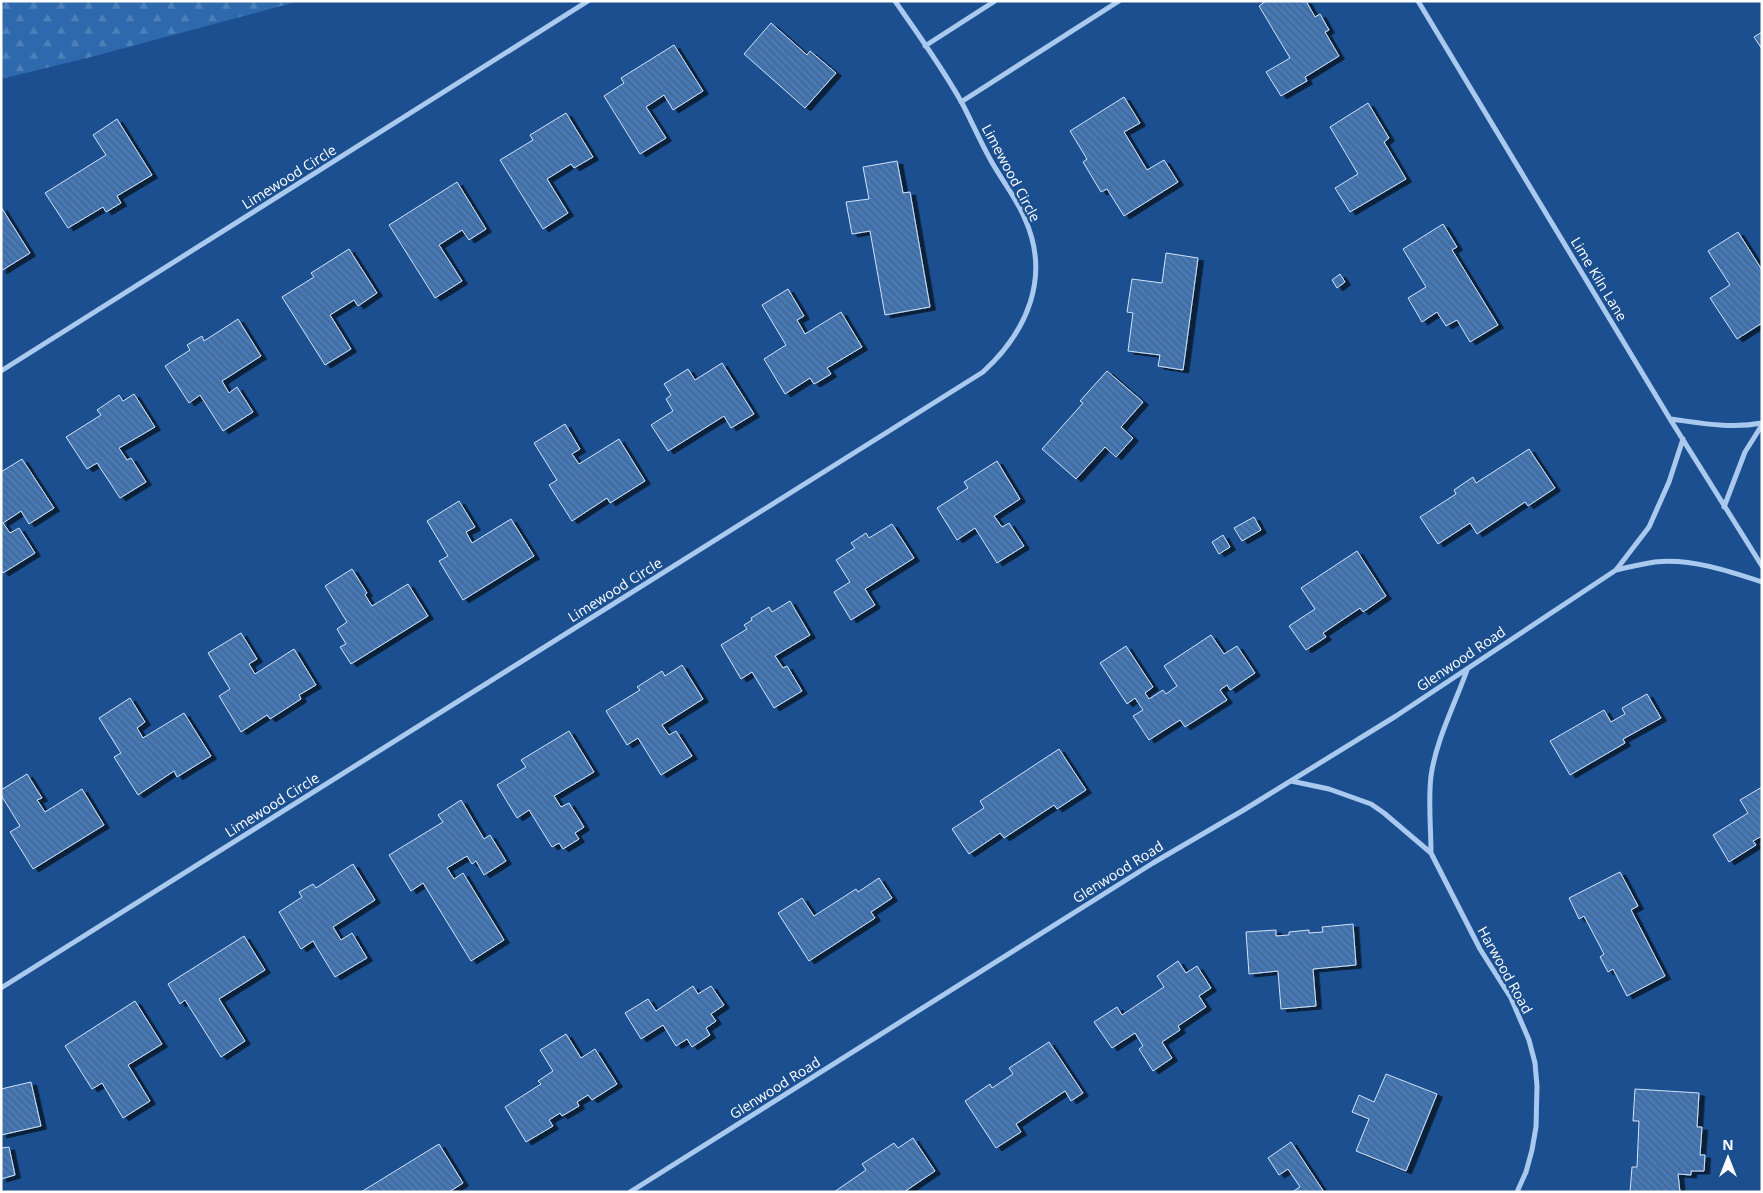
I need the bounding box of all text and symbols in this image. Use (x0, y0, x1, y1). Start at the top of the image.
street label: Limewood Circle (978, 121, 1045, 225)
street label: Limewood Circle (238, 140, 340, 213)
street label: Lime Kiln Lane (1567, 233, 1632, 324)
street label: Limewood Circle (564, 553, 666, 626)
street label: Glenwood Road (1413, 622, 1509, 695)
street label: Limewood Circle (221, 768, 323, 841)
street label: Glenwood Road (1069, 836, 1167, 907)
street label: Harwood Road (1474, 923, 1537, 1017)
street label: Glenwood Road (726, 1052, 824, 1123)
north arrow (1703, 1133, 1753, 1183)
text: N (1722, 1135, 1734, 1154)

